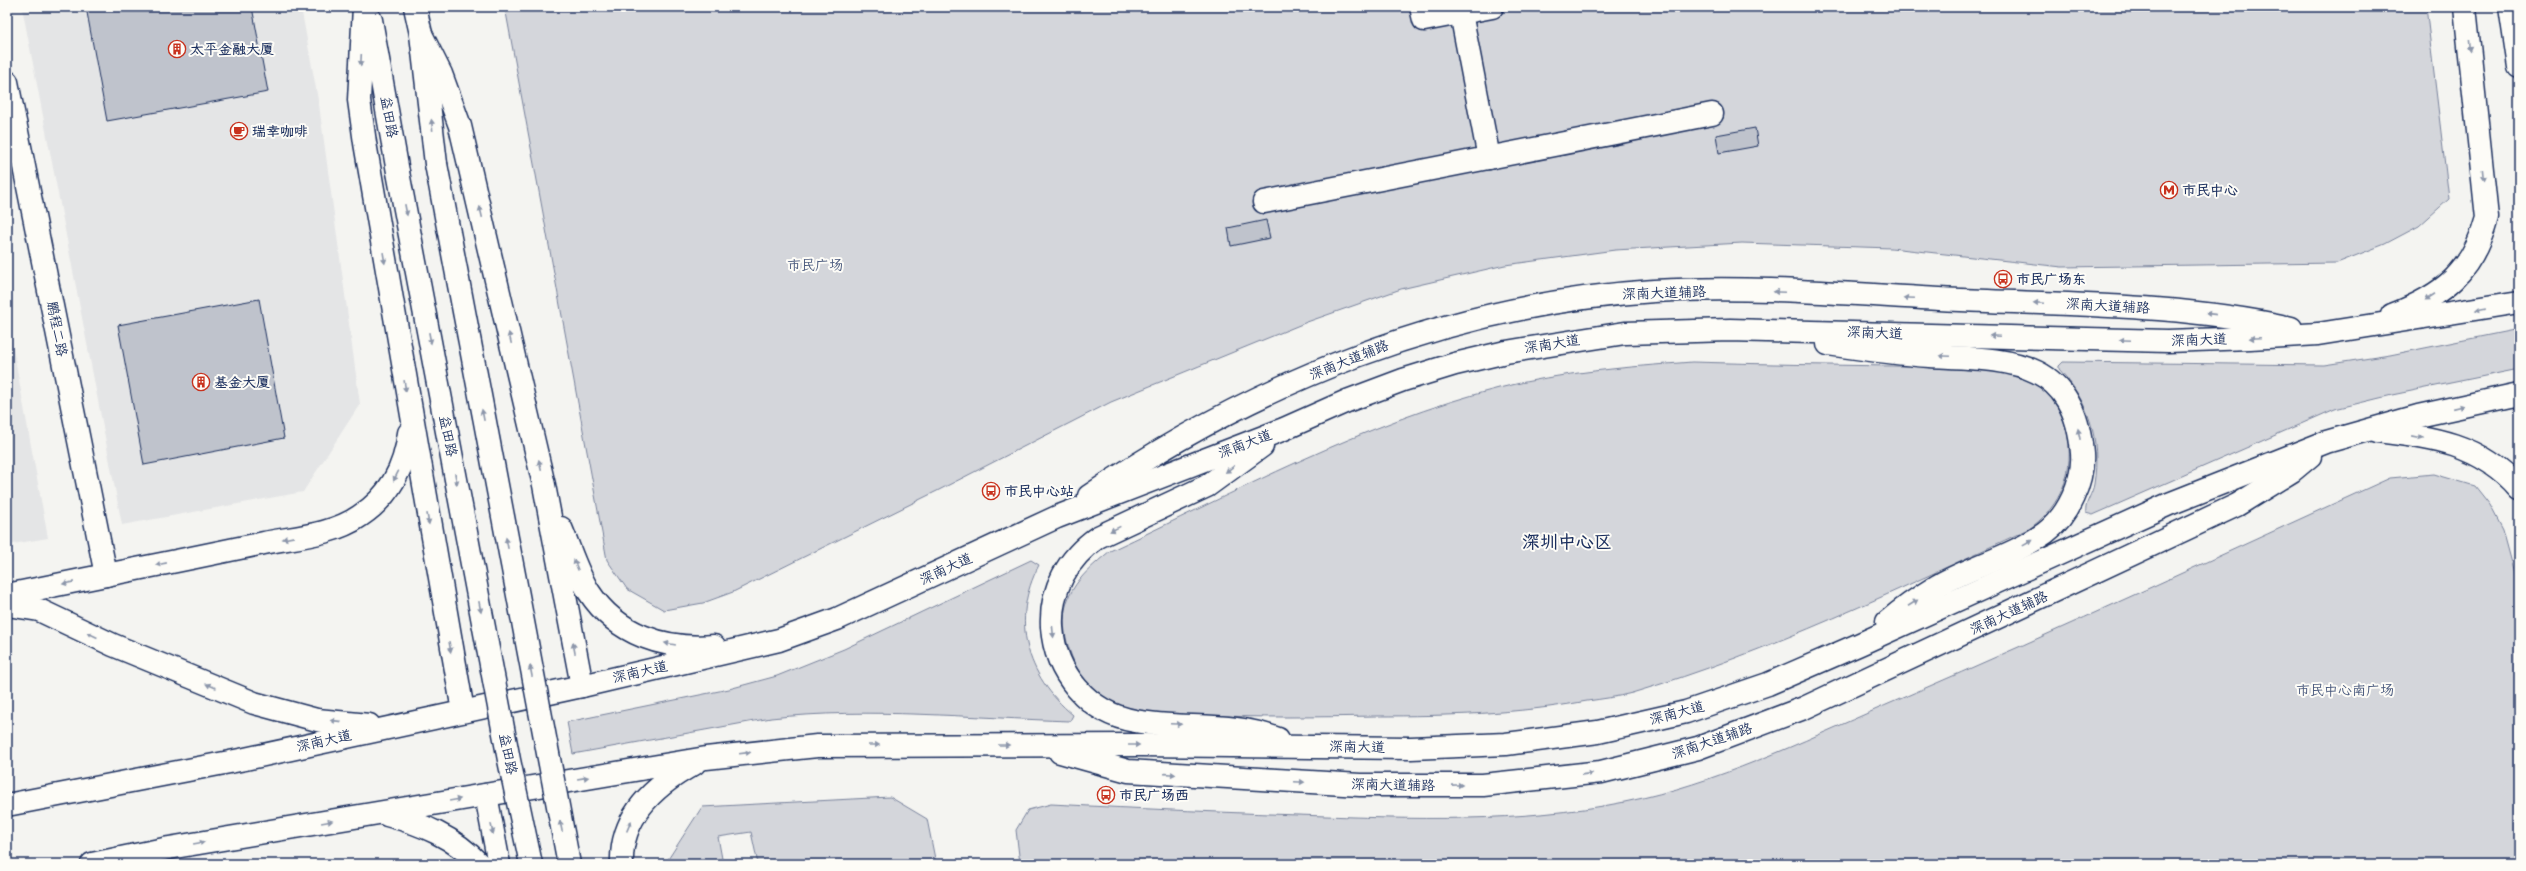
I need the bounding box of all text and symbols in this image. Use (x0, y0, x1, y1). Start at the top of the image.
place label: 太平金融大厦 (190, 37, 274, 62)
building icon: 太平金融大厦 (167, 39, 187, 59)
one-way arrow (2466, 40, 2473, 52)
one-way arrow (357, 54, 364, 66)
street label: 益田路 (373, 94, 405, 140)
place label: 瑞幸咖啡 (252, 119, 308, 144)
one-way arrow (428, 119, 435, 131)
cafe icon: 瑞幸咖啡 (229, 121, 249, 141)
one-way arrow (2481, 169, 2488, 181)
place label: 市民中心 (2182, 178, 2238, 203)
metro station icon: 市民中心 (2159, 180, 2179, 200)
one-way arrow (403, 204, 409, 216)
one-way arrow (478, 205, 484, 217)
one-way arrow (381, 252, 387, 264)
park label: 市民广场 (787, 253, 843, 278)
place label: 市民广场东 (2016, 267, 2086, 292)
bus stop icon: 市民广场东 (1993, 269, 2013, 289)
street label: 深南大道辅路 (1622, 279, 1706, 307)
one-way arrow (1772, 289, 1785, 295)
street label: 深南大道辅路 (2065, 291, 2151, 321)
one-way arrow (2425, 293, 2435, 301)
one-way arrow (1903, 294, 1915, 301)
street label: 鹏程二路 (39, 299, 75, 359)
one-way arrow (2033, 300, 2045, 307)
one-way arrow (2474, 306, 2487, 312)
one-way arrow (2205, 311, 2217, 317)
street label: 深南大道 (1847, 320, 1903, 346)
street label: 深南大道 (1522, 327, 1582, 361)
street label: 深南大道 (2171, 327, 2227, 353)
one-way arrow (427, 332, 433, 344)
one-way arrow (507, 332, 513, 344)
street label: 深南大道辅路 (1305, 333, 1393, 387)
one-way arrow (1989, 333, 2001, 340)
one-way arrow (2249, 334, 2261, 341)
one-way arrow (2118, 337, 2131, 343)
one-way arrow (1939, 353, 1951, 360)
place label: 基金大厦 (214, 370, 270, 395)
building icon: 基金大厦 (191, 372, 211, 392)
one-way arrow (402, 380, 408, 392)
one-way arrow (2451, 403, 2464, 409)
one-way arrow (480, 409, 486, 421)
street label: 益田路 (432, 413, 464, 459)
street label: 深南大道 (1214, 422, 1276, 466)
one-way arrow (2076, 428, 2082, 440)
one-way arrow (2412, 434, 2424, 440)
one-way arrow (536, 459, 542, 471)
one-way arrow (1224, 465, 1235, 474)
one-way arrow (393, 471, 399, 482)
one-way arrow (453, 473, 459, 485)
place label: 市民中心站 (1004, 479, 1074, 504)
bus stop icon: 市民中心站 (981, 481, 1001, 501)
one-way arrow (425, 513, 431, 525)
one-way arrow (1109, 526, 1120, 532)
district label: 深圳中心区 (1522, 526, 1612, 558)
one-way arrow (282, 536, 294, 542)
one-way arrow (504, 537, 510, 549)
one-way arrow (2022, 539, 2034, 546)
street label: 深南大道 (915, 546, 977, 592)
one-way arrow (573, 558, 579, 570)
one-way arrow (155, 561, 167, 567)
one-way arrow (62, 580, 74, 586)
street label: 深南大道辅路 (1966, 584, 2052, 642)
one-way arrow (1907, 599, 1919, 606)
one-way arrow (478, 601, 484, 613)
one-way arrow (1050, 626, 1056, 638)
one-way arrow (86, 632, 97, 638)
one-way arrow (447, 641, 453, 653)
one-way arrow (571, 641, 577, 654)
one-way arrow (664, 641, 677, 647)
street label: 深南大道 (610, 654, 670, 690)
one-way arrow (527, 665, 533, 677)
park label: 市民中心南广场 (2296, 678, 2394, 703)
one-way arrow (205, 682, 217, 688)
street label: 深南大道 (1647, 694, 1707, 732)
street label: 深南大道辅路 (1668, 716, 1756, 766)
one-way arrow (330, 718, 342, 725)
one-way arrow (1170, 720, 1182, 727)
street label: 深南大道 (294, 723, 354, 759)
street label: 益田路 (492, 731, 524, 777)
street label: 深南大道 (1329, 734, 1385, 760)
one-way arrow (868, 742, 881, 748)
one-way arrow (998, 742, 1011, 748)
one-way arrow (1128, 742, 1141, 748)
one-way arrow (738, 749, 751, 756)
one-way arrow (1164, 770, 1176, 777)
one-way arrow (1580, 771, 1593, 777)
street label: 深南大道辅路 (1351, 772, 1435, 798)
one-way arrow (577, 775, 589, 781)
one-way arrow (1293, 779, 1306, 785)
one-way arrow (1451, 782, 1463, 789)
place label: 市民广场西 (1119, 783, 1189, 808)
bus stop icon: 市民广场西 (1096, 785, 1116, 805)
one-way arrow (449, 797, 461, 803)
one-way arrow (321, 818, 333, 824)
one-way arrow (557, 820, 563, 832)
one-way arrow (626, 821, 632, 832)
one-way arrow (490, 823, 496, 835)
one-way arrow (193, 840, 205, 846)

